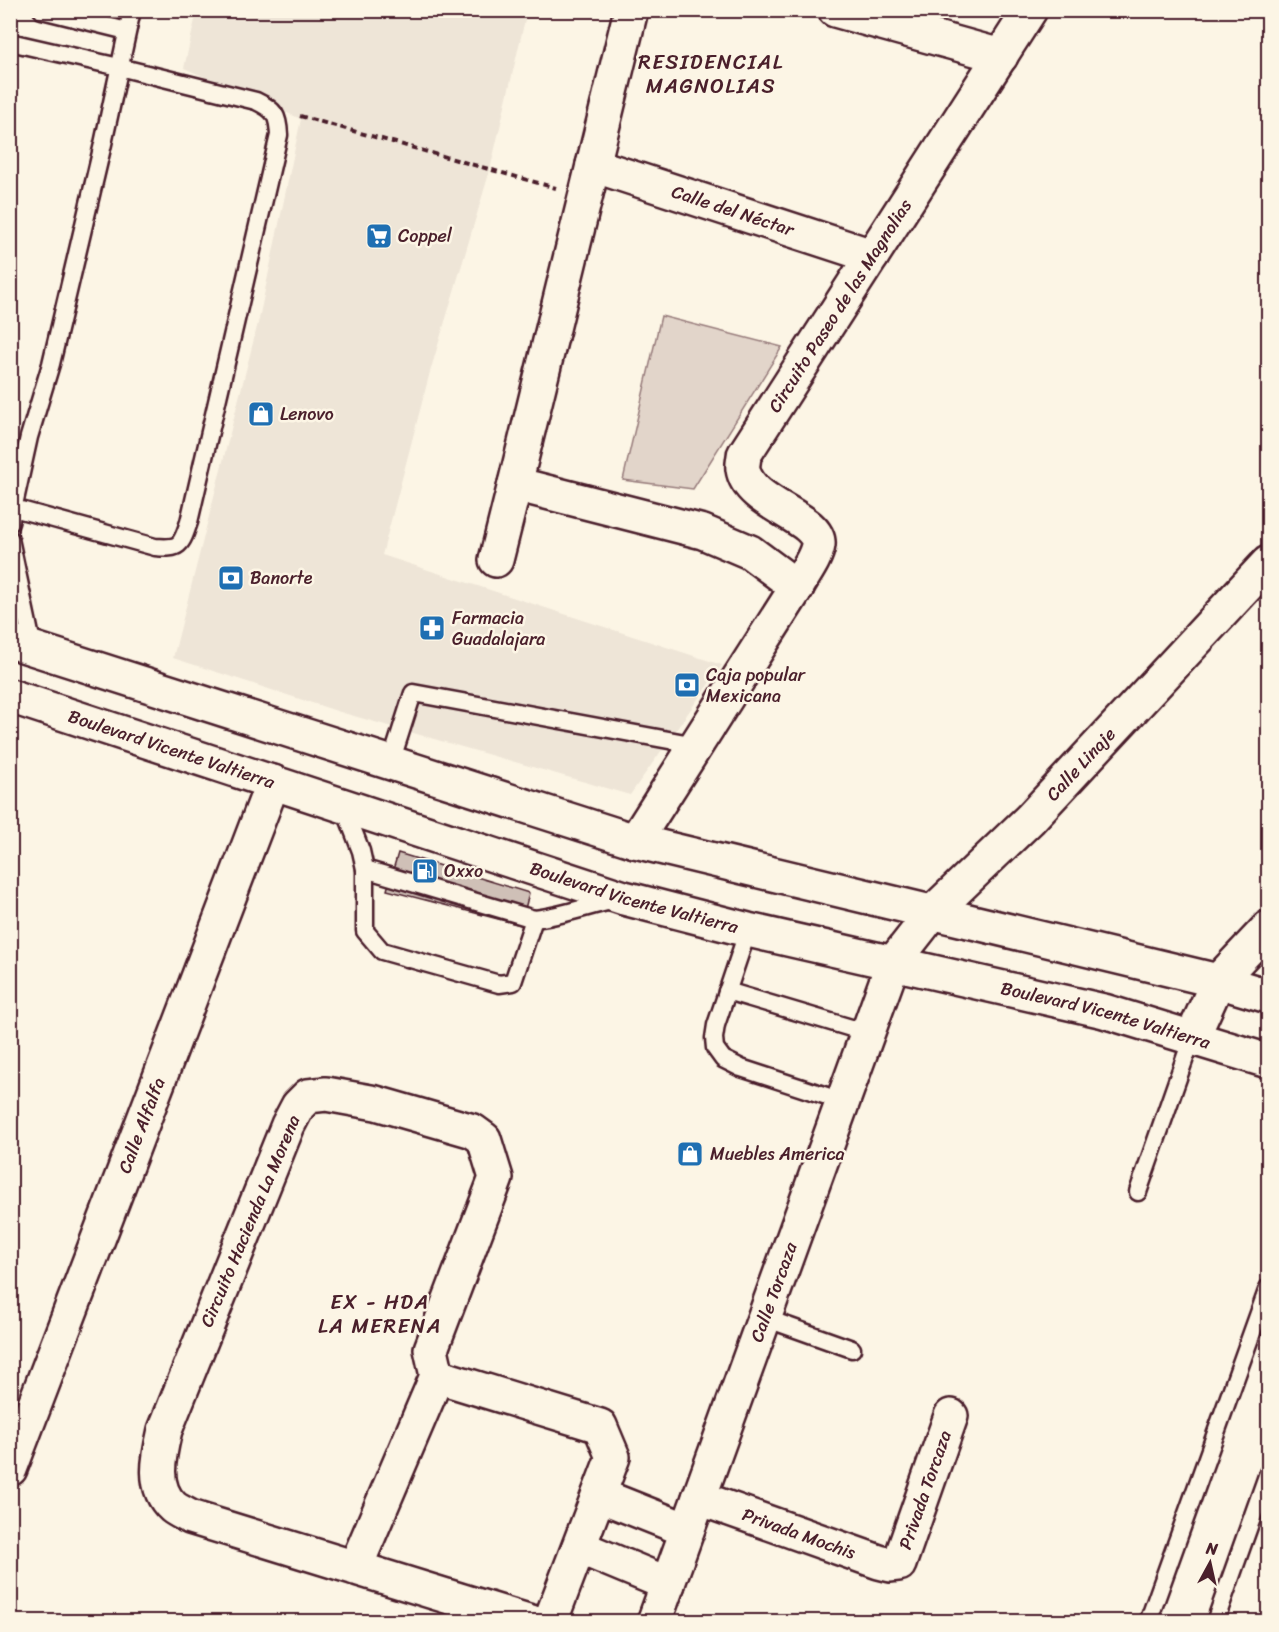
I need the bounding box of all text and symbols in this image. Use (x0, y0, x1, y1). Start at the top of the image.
district label: RESIDENCIAL MAGNOLIAS (638, 43, 784, 105)
street label: Calle del Néctar (667, 176, 800, 246)
street label: Circuito Paseo de las Magnolias (759, 192, 921, 419)
place label: Coppel (398, 220, 453, 252)
supermarket icon: Coppel (364, 221, 394, 251)
place label: Lenovo (280, 398, 334, 430)
shop icon: Lenovo (246, 399, 276, 429)
place label: Banorte (250, 562, 313, 594)
bank icon: Banorte (216, 563, 246, 593)
place label: Farmacia Guadalajara (452, 602, 545, 655)
pharmacy icon: Farmacia Guadalajara (417, 613, 447, 643)
place label: Caja popular Mexicana (706, 659, 807, 712)
bank icon: Caja popular Mexicana (672, 670, 702, 700)
street label: Boulevard Vicente Valtierra (64, 700, 280, 798)
street label: Calle Linaje (1038, 720, 1124, 809)
street label: Boulevard Vicente Valtierra (526, 852, 743, 943)
place label: Oxxo (444, 855, 483, 887)
fuel station icon: Oxxo (410, 856, 440, 886)
street label: Boulevard Vicente Valtierra (998, 972, 1215, 1059)
street label: Calle Alfalfa (109, 1073, 174, 1178)
street label: Circuito Hacienda La Morena (191, 1110, 309, 1332)
place label: Muebles America (710, 1138, 845, 1170)
shop icon: Muebles America (675, 1139, 705, 1169)
street label: Calle Torcaza (741, 1237, 807, 1347)
district label: EX - HDA LA MERENA (318, 1283, 442, 1345)
street label: Privada Torcaza (889, 1426, 961, 1554)
street label: Privada Mochis (738, 1499, 861, 1569)
north arrow (1180, 1533, 1240, 1593)
text: N (1204, 1533, 1220, 1564)

